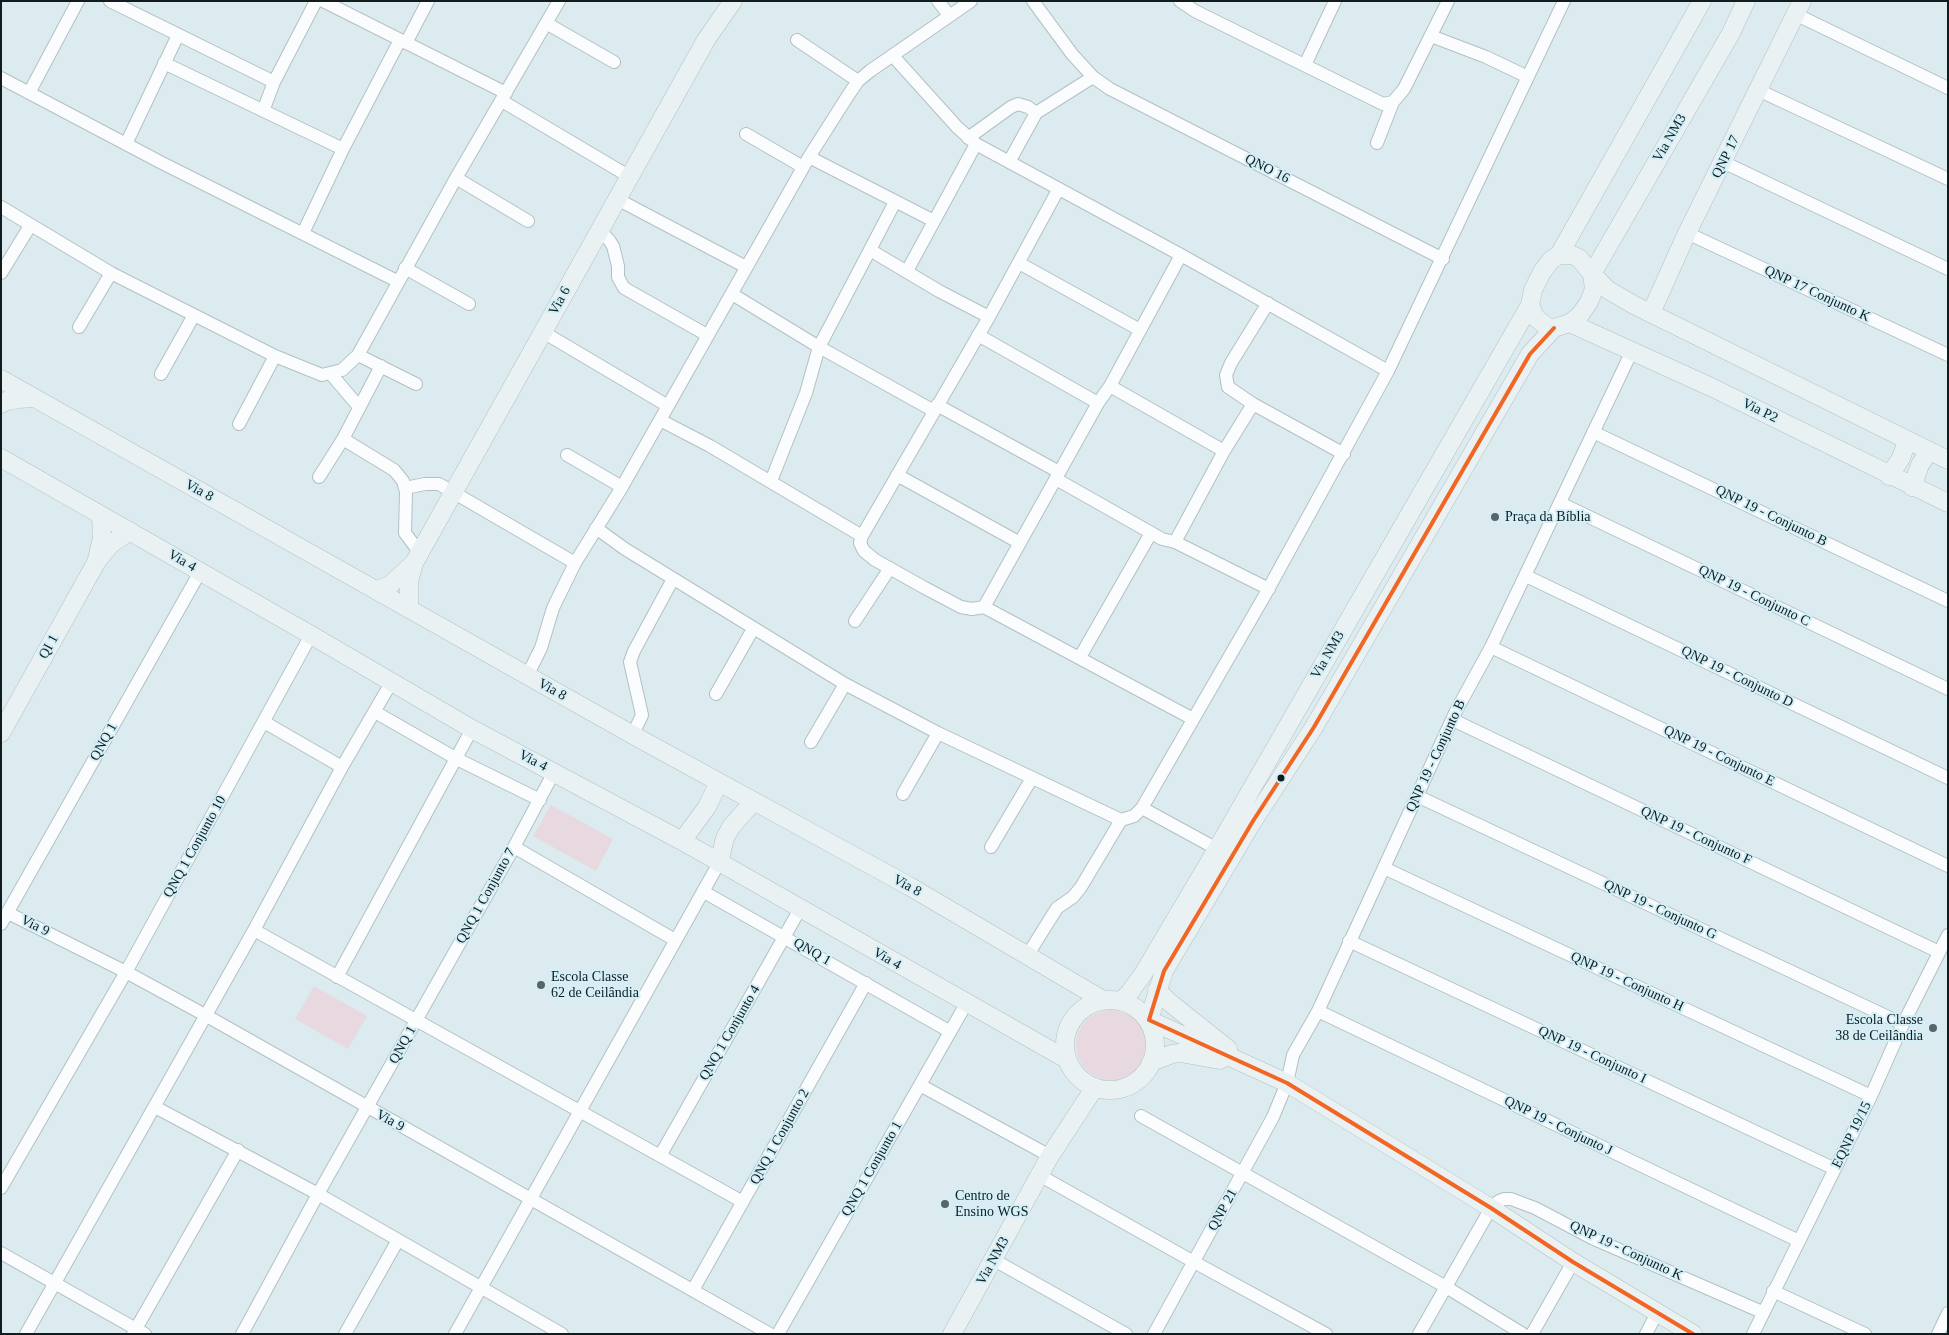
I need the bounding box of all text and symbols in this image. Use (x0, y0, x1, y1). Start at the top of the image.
street label: Via NM3 (1650, 111, 1690, 165)
street label: QNP 17 (1708, 133, 1744, 181)
street label: QNO 16 (1242, 151, 1292, 187)
street label: QNP 17 Conjunto K (1761, 262, 1873, 326)
street label: Via 6 (545, 284, 575, 318)
street label: Via P2 (1739, 395, 1781, 427)
street label: Via 8 (182, 476, 216, 506)
street label: QNP 19 - Conjunto B (1712, 482, 1830, 550)
place label: Praça da Bíblia (1505, 509, 1591, 525)
marker: Praça da Bíblia (1489, 511, 1501, 523)
street label: Via 4 (165, 546, 199, 576)
street label: QNP 19 - Conjunto C (1695, 562, 1813, 630)
street label: Via NM3 (1308, 628, 1348, 682)
street label: QI 1 (36, 632, 62, 662)
street label: QNP 19 - Conjunto D (1678, 643, 1796, 711)
street label: Via 8 (535, 675, 569, 705)
street label: QNP 19 - Conjunto B (1403, 697, 1469, 815)
street label: QNQ 1 (87, 720, 121, 764)
street label: QNP 19 - Conjunto E (1661, 722, 1777, 790)
street label: Via 4 (516, 747, 550, 775)
unlabelled marker (1276, 773, 1286, 783)
street label: QNQ 1 Conjunto 10 (160, 793, 230, 901)
street label: QNP 19 - Conjunto F (1638, 803, 1754, 869)
street label: QNQ 1 Conjunto 7 (453, 845, 519, 947)
street label: Via 8 (890, 871, 924, 901)
street label: QNP 19 - Conjunto G (1601, 876, 1719, 944)
street label: Via 9 (18, 912, 52, 940)
street label: QNQ 1 (790, 935, 834, 969)
street label: Via 4 (870, 944, 904, 974)
street label: QNP 19 - Conjunto H (1568, 948, 1686, 1016)
place label: Escola Classe 62 de Ceilândia (551, 969, 639, 1002)
marker: Escola Classe 62 de Ceilândia (535, 979, 547, 991)
street label: QNQ 1 Conjunto 4 (696, 982, 764, 1084)
place label: Escola Classe 38 de Ceilândia (1835, 1012, 1923, 1044)
marker: Escola Classe 38 de Ceilândia (1927, 1022, 1939, 1034)
street label: QNQ 1 (386, 1023, 420, 1067)
street label: QNP 19 - Conjunto I (1535, 1023, 1649, 1087)
street label: QNQ 1 Conjunto 2 (747, 1086, 813, 1188)
street label: QNP 19 - Conjunto J (1501, 1093, 1615, 1159)
street label: EQNP 19/15 (1829, 1099, 1875, 1171)
street label: Via 9 (373, 1106, 407, 1136)
street label: QNQ 1 Conjunto 1 (838, 1118, 906, 1220)
street label: QNP 21 (1205, 1186, 1241, 1234)
place label: Centro de Ensino WGS (955, 1188, 1028, 1220)
marker: Centro de Ensino WGS (939, 1198, 951, 1210)
street label: QNP 19 - Conjunto K (1567, 1217, 1685, 1285)
street label: Via NM3 (973, 1234, 1013, 1288)

